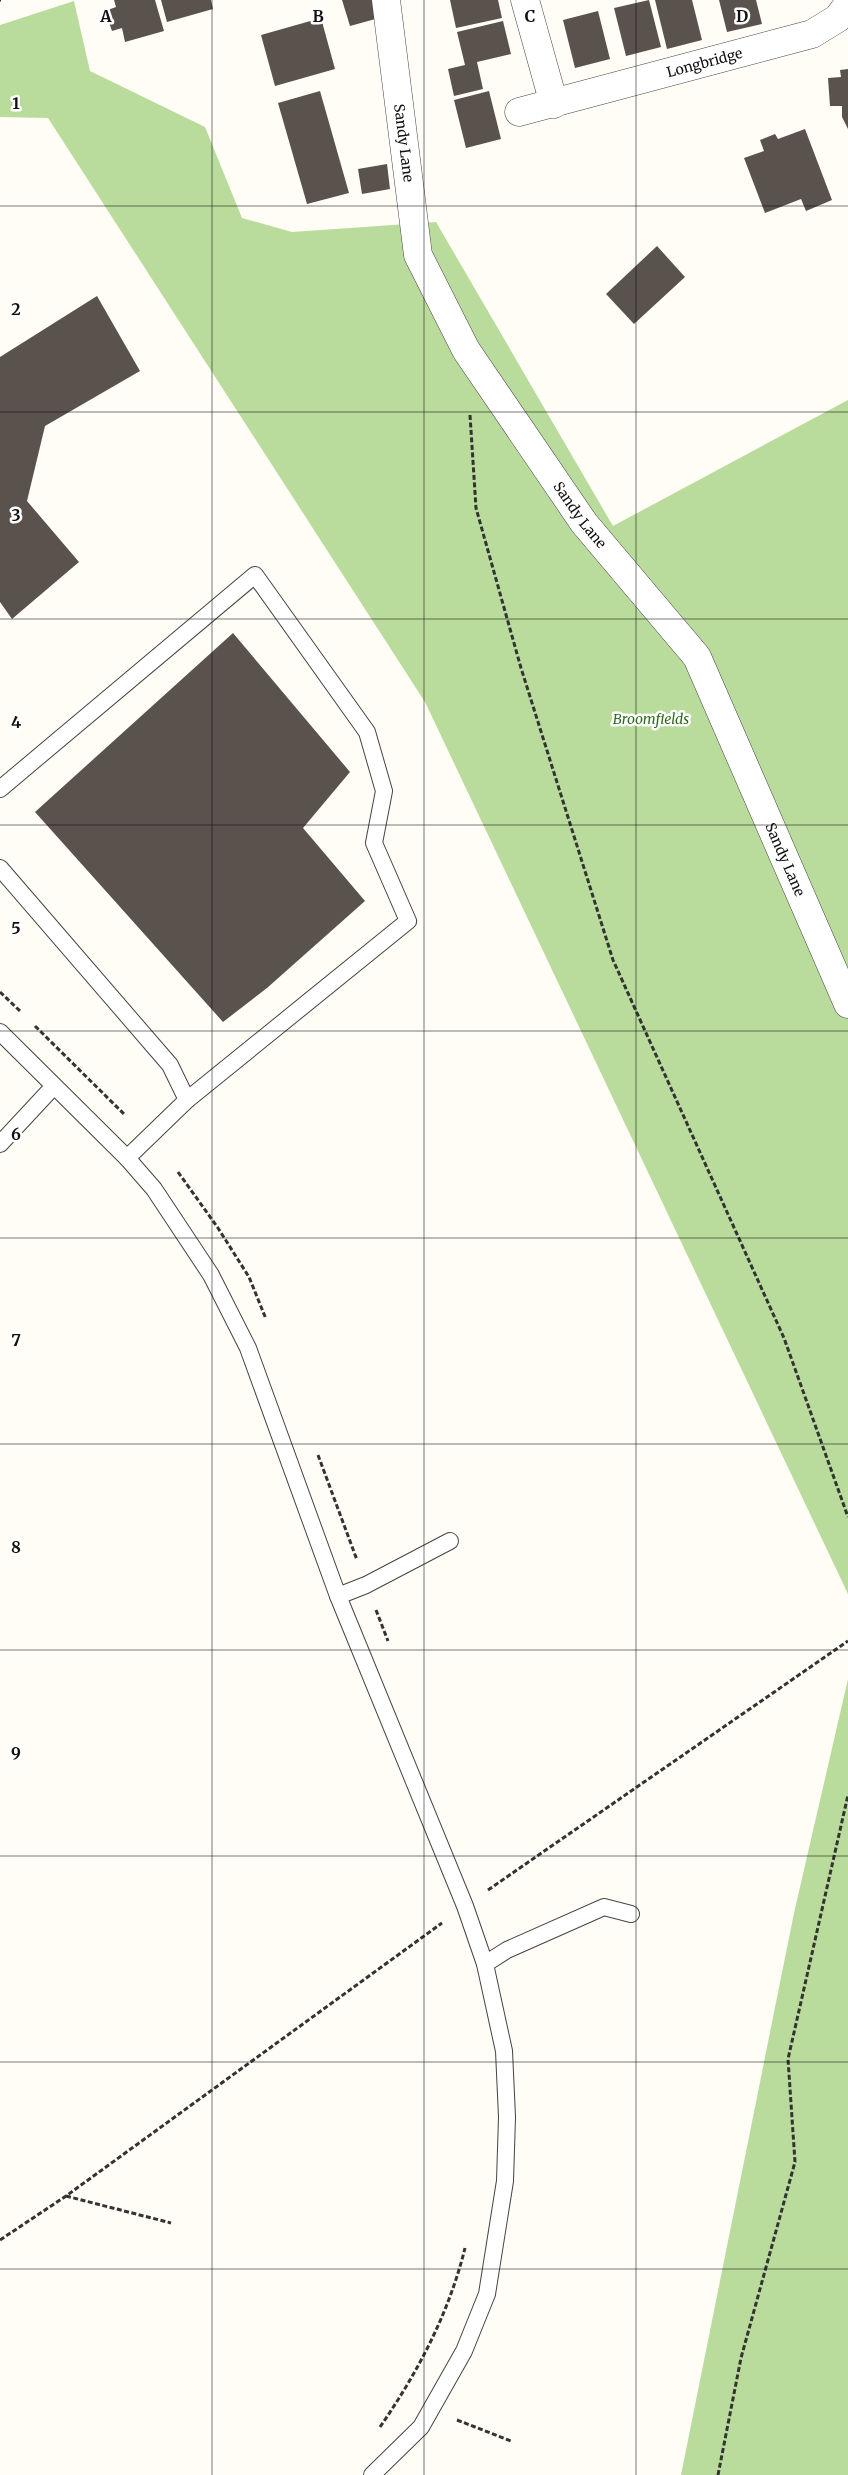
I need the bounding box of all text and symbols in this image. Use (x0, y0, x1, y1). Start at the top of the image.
text: A (99, 6, 112, 26)
text: B (312, 6, 324, 26)
text: C (525, 6, 535, 26)
text: D (736, 6, 748, 26)
street label: Longbridge (665, 44, 744, 81)
text: 1 (12, 93, 20, 113)
street label: Sandy Lane (390, 103, 418, 183)
text: 2 (11, 299, 21, 319)
street label: Sandy Lane (549, 478, 610, 552)
text: 3 (11, 505, 21, 525)
park label: Broomfields (613, 710, 689, 728)
text: 4 (11, 712, 21, 732)
street label: Sandy Lane (761, 820, 809, 899)
text: 5 (11, 918, 21, 938)
text: 6 (11, 1124, 21, 1144)
text: 7 (11, 1330, 21, 1350)
text: 8 (11, 1537, 21, 1557)
text: 9 (11, 1743, 21, 1763)

